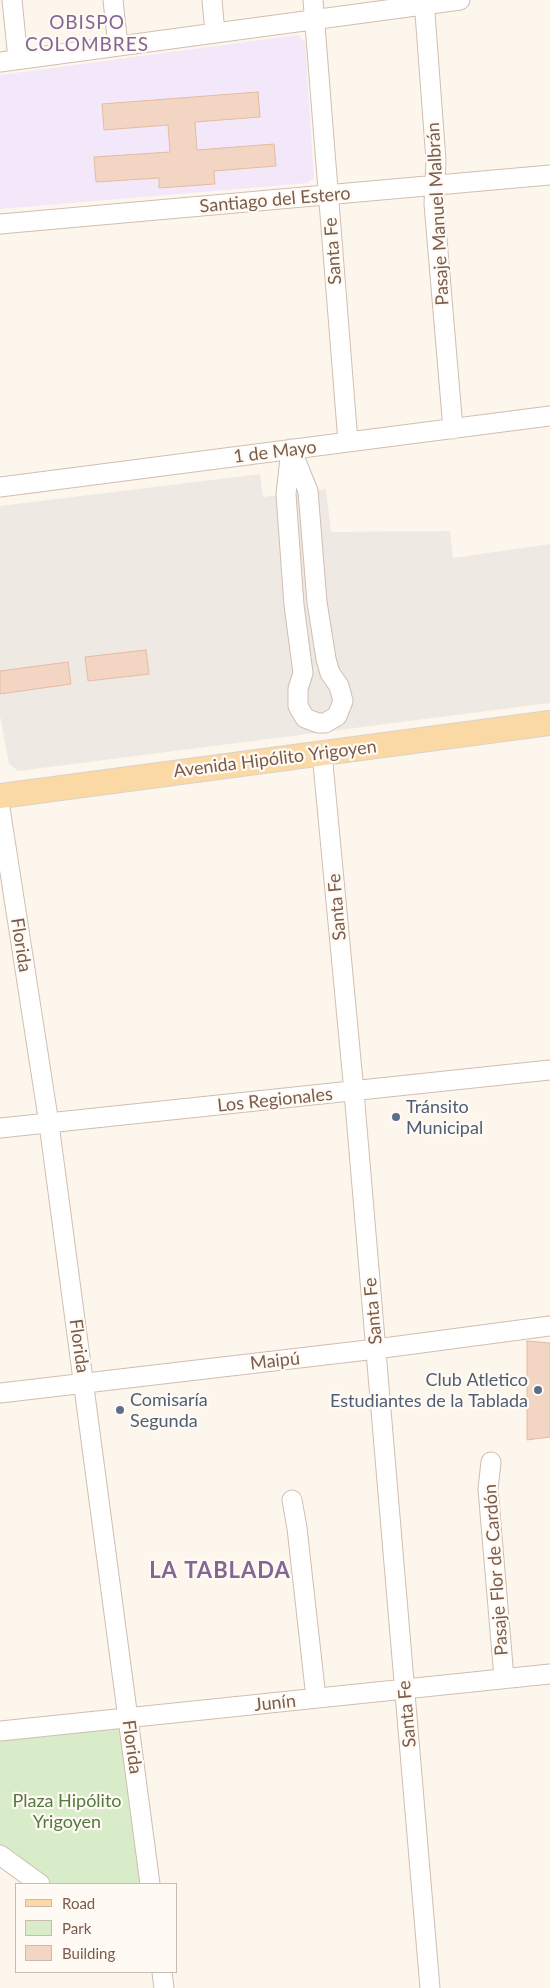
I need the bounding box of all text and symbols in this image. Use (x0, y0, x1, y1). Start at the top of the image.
district label: OBISPO COLOMBRES (24, 12, 150, 56)
street label: Pasaje Manuel Malbrán (422, 122, 454, 306)
street label: Santiago del Estero (199, 183, 351, 217)
street label: Santa Fe (320, 217, 346, 285)
street label: 1 de Mayo (232, 436, 318, 468)
street label: Avenida Hipólito Yrigoyen (172, 736, 378, 782)
street label: Santa Fe (323, 872, 351, 942)
street label: Florida (6, 916, 36, 974)
street label: Los Regionales (216, 1083, 334, 1117)
place label: Tránsito Municipal (406, 1096, 483, 1138)
marker: Tránsito Municipal (390, 1111, 402, 1123)
street label: Santa Fe (359, 1276, 387, 1346)
street label: Florida (65, 1318, 93, 1374)
street label: Maipú (249, 1348, 301, 1374)
place label: Club Atletico Estudiantes de la Tablada (330, 1369, 528, 1412)
marker: Club Atletico Estudiantes de la Tablada (532, 1384, 544, 1396)
place label: Comisaría Segunda (130, 1389, 208, 1432)
marker: Comisaría Segunda (114, 1404, 126, 1416)
street label: Pasaje Flor de Cardón (479, 1483, 513, 1657)
district label: LA TABLADA (148, 1558, 292, 1584)
street label: Santa Fe (393, 1679, 421, 1749)
street label: Junín (253, 1690, 297, 1716)
street label: Florida (118, 1719, 146, 1775)
park label: Plaza Hipólito Yrigoyen (12, 1790, 122, 1832)
legend (15, 1883, 178, 1973)
text: Road (62, 1894, 95, 1912)
text: Park (62, 1919, 91, 1937)
text: Building (62, 1944, 115, 1962)

